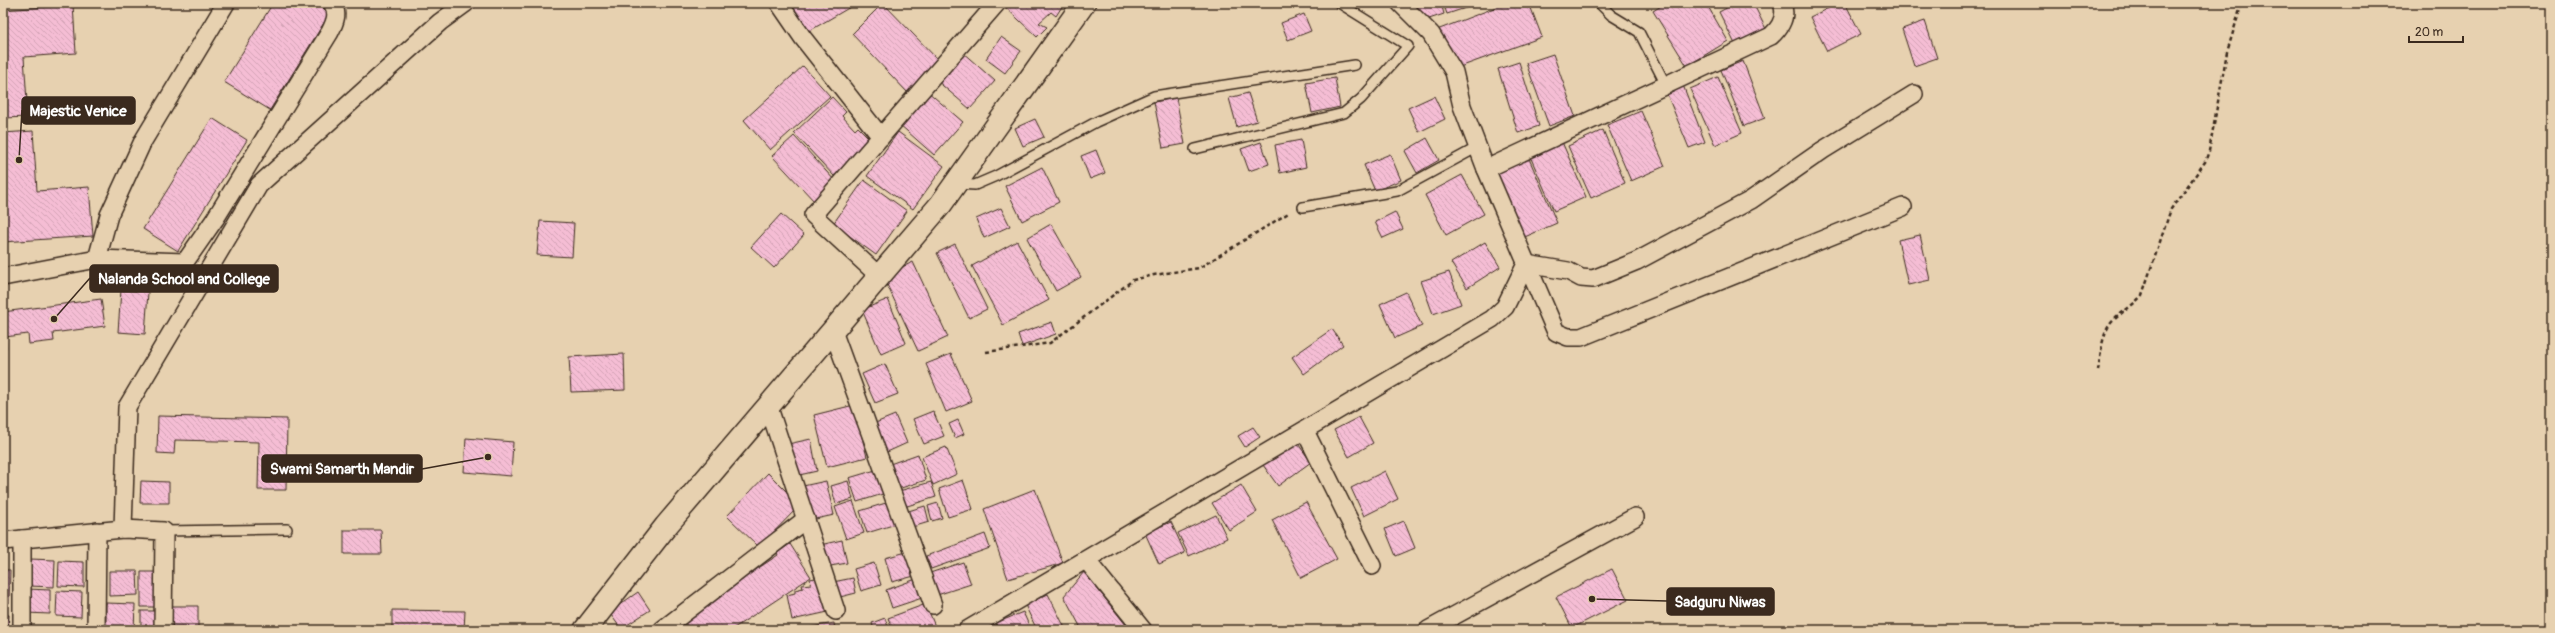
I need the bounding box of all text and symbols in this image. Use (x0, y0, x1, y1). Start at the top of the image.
scale bar (2409, 18, 2463, 44)
text: 20 m (2415, 25, 2444, 40)
callout: Majestic Venice (22, 97, 135, 124)
text: Majestic Venice (29, 102, 127, 121)
callout: Nalanda School and College (90, 265, 278, 292)
text: Nalanda School and College (98, 270, 271, 289)
callout: Swami Samarth Mandir (262, 455, 422, 482)
text: Swami Samarth Mandir (270, 460, 415, 479)
callout: Sadguru Niwas (1667, 588, 1774, 615)
text: Sadguru Niwas (1675, 593, 1766, 612)

